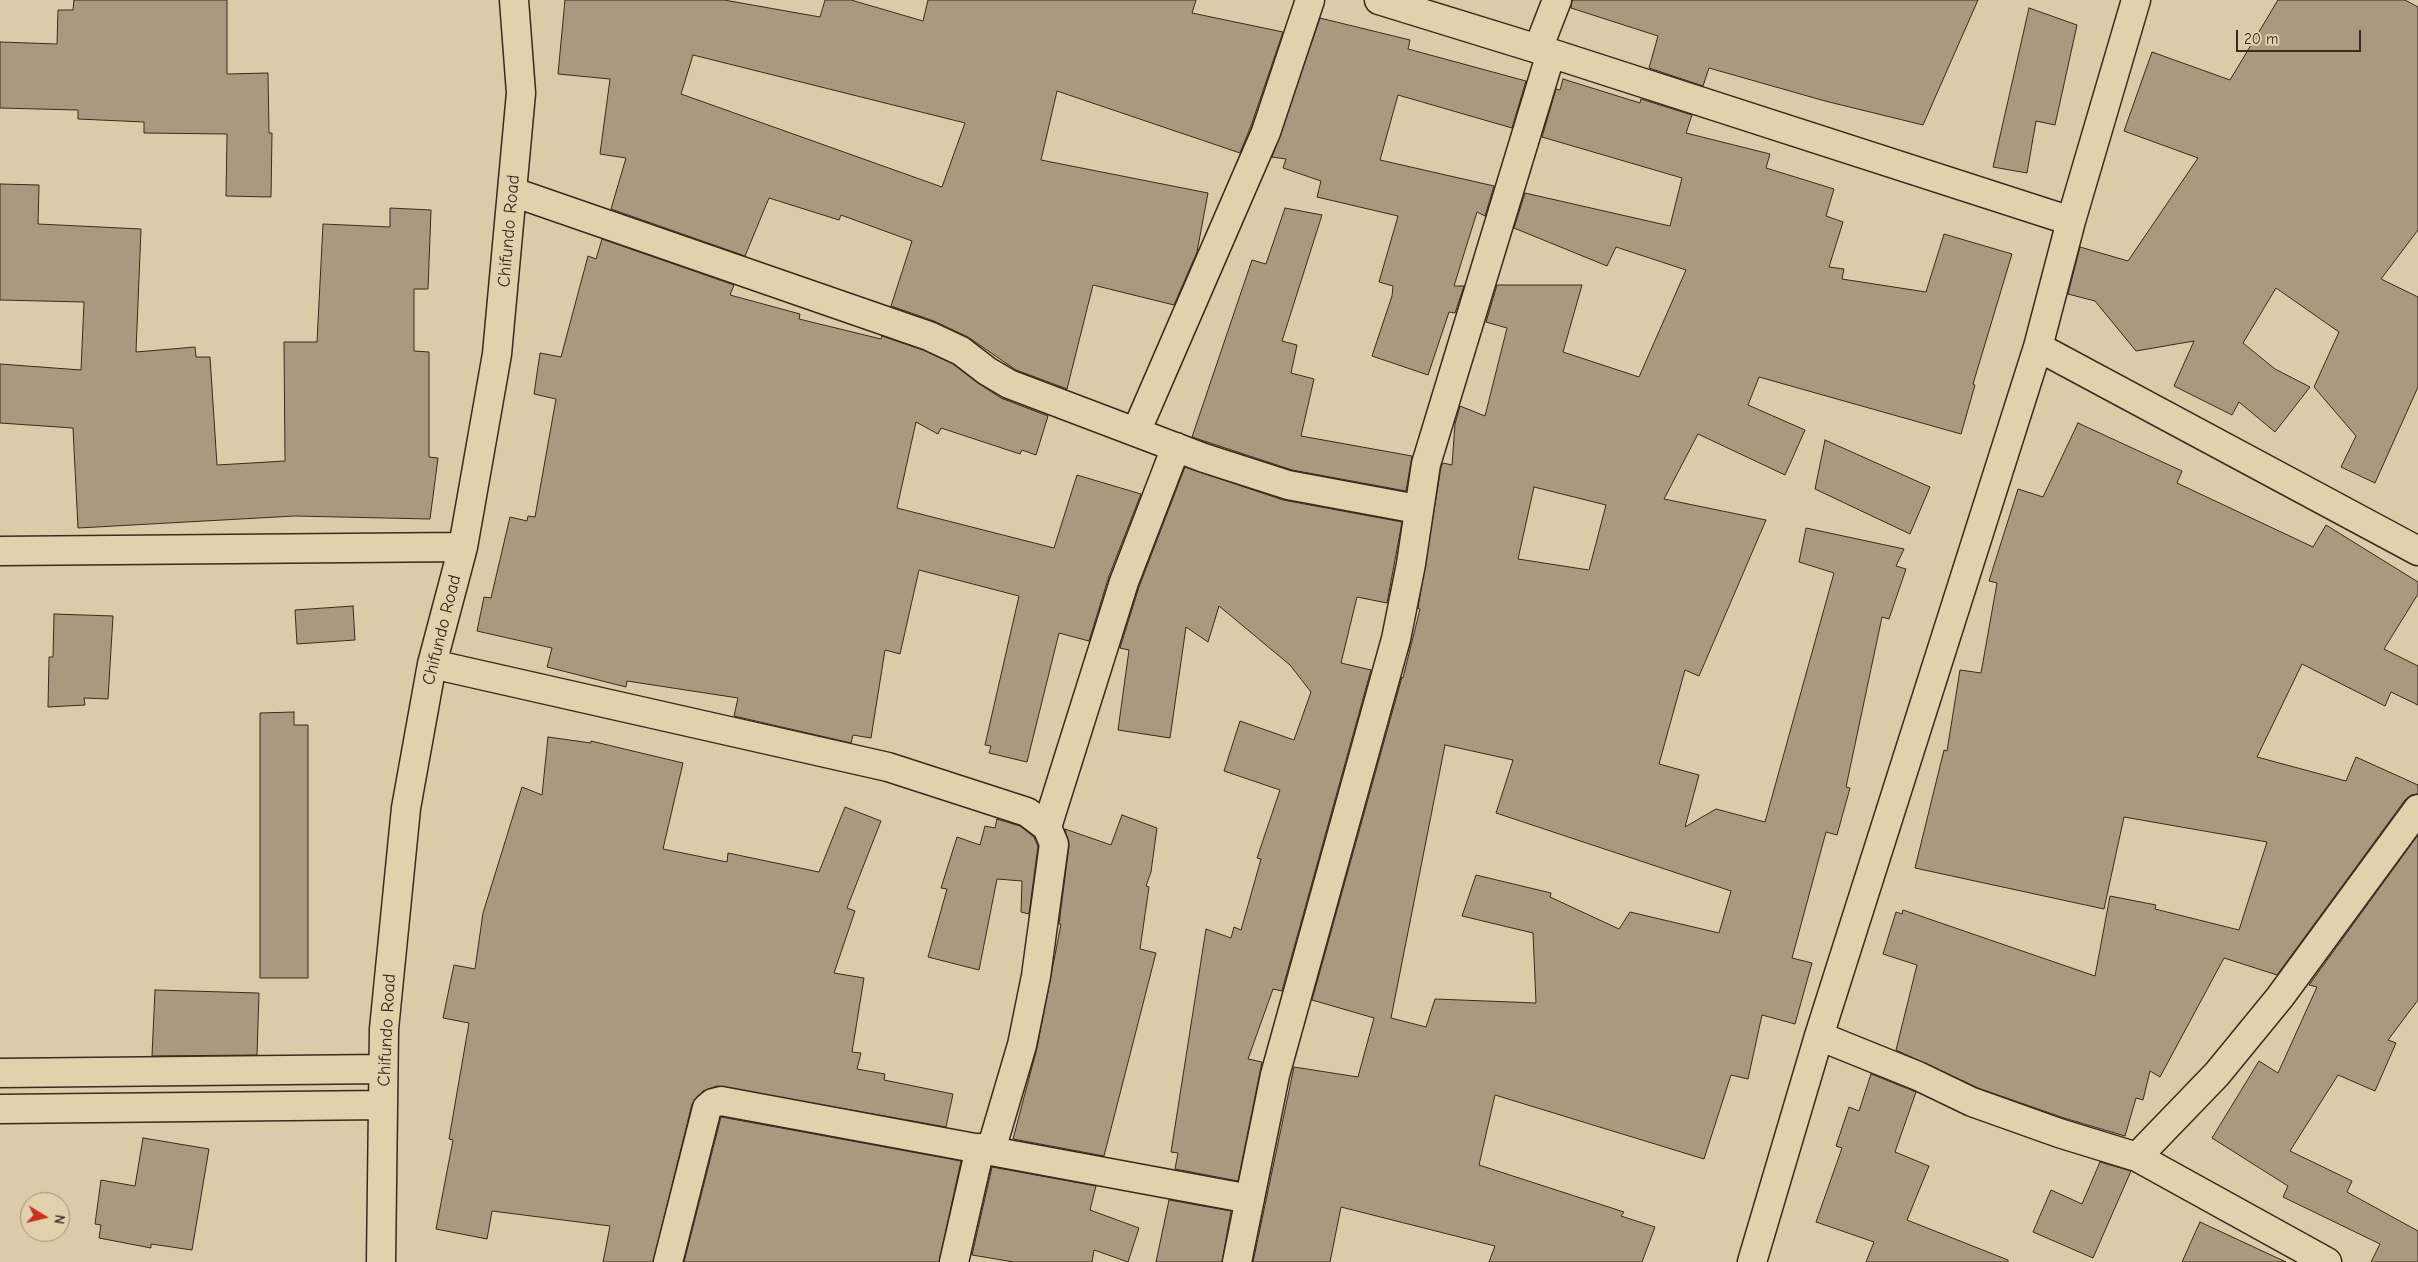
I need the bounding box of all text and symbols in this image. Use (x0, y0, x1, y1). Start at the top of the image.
scale bar (2238, 20, 2363, 52)
text: 20 m (2244, 30, 2278, 48)
street label: Chifundo Road (493, 174, 525, 288)
street label: Chifundo Road (418, 573, 466, 687)
street label: Chifundo Road (373, 973, 401, 1087)
north arrow (20, 1192, 70, 1242)
text: N (50, 1213, 68, 1225)

